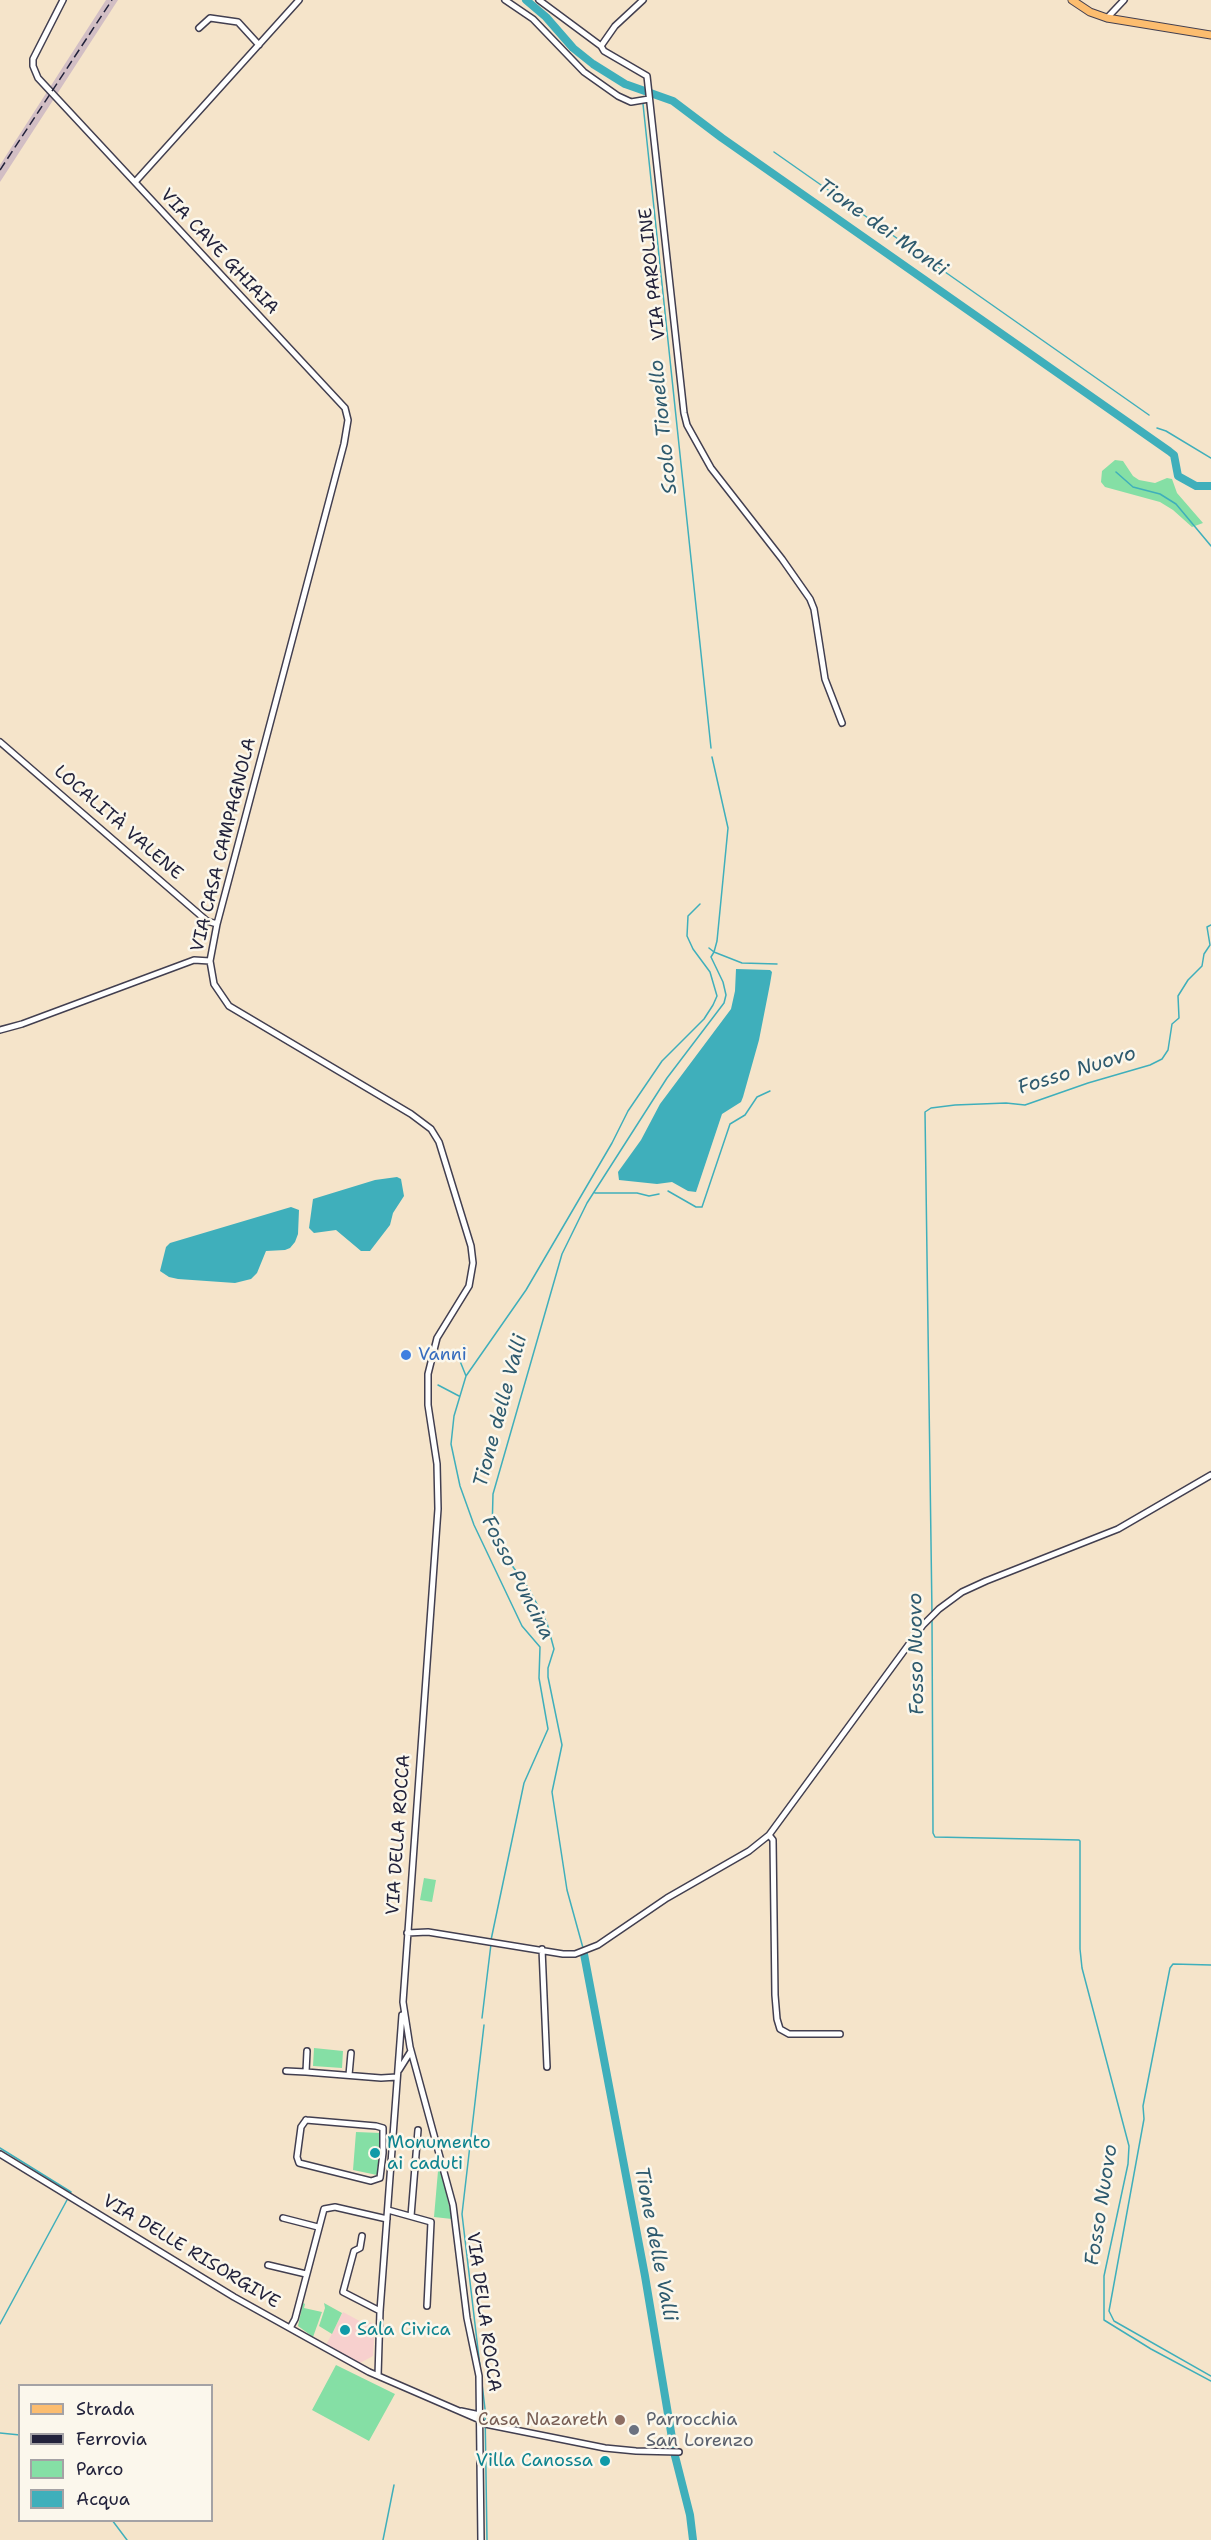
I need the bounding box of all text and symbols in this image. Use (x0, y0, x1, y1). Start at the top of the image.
water label: Tione dei Monti (812, 174, 952, 282)
street label: VIA CAVE GHIAIA (155, 185, 283, 319)
street label: VIA PAROLINE (635, 207, 671, 341)
water label: Scolo Tionello (645, 359, 683, 495)
street label: VIA CASA CAMPAGNOLA (187, 736, 261, 954)
street label: LOCALITÀ VALENE (49, 761, 187, 885)
water label: Fosso Nuovo (1015, 1042, 1139, 1100)
water label: Tione delle Valli (469, 1332, 533, 1490)
place label: Vanni (418, 1344, 467, 1366)
marker: Vanni (399, 1348, 413, 1362)
water label: Fosso Puncina (475, 1512, 559, 1644)
water label: Fosso Nuovo (904, 1593, 930, 1715)
street label: VIA DELLA ROCCA (383, 1754, 415, 1916)
place label: Monumento ai caduti (387, 2132, 491, 2174)
water label: Fosso Nuovo (1081, 2143, 1123, 2267)
marker: Monumento ai caduti (368, 2146, 382, 2160)
water label: Tione delle Valli (628, 2165, 682, 2323)
street label: VIA DELLE RISORGIVE (98, 2190, 284, 2314)
street label: VIA DELLA ROCCA (461, 2231, 505, 2393)
place label: Sala Civica (357, 2319, 451, 2341)
marker: Sala Civica (338, 2323, 352, 2337)
legend (18, 2384, 213, 2522)
text: Strada (76, 2397, 135, 2421)
place label: Casa Nazareth (478, 2409, 608, 2431)
place label: Parrocchia San Lorenzo (646, 2409, 754, 2452)
marker: Casa Nazareth (613, 2413, 627, 2427)
marker: Parrocchia San Lorenzo (627, 2423, 641, 2437)
text: Ferrovia (76, 2427, 147, 2451)
place label: Villa Canossa (476, 2450, 593, 2472)
marker: Villa Canossa (598, 2454, 612, 2468)
text: Parco (76, 2457, 124, 2481)
text: Acqua (76, 2487, 130, 2511)

